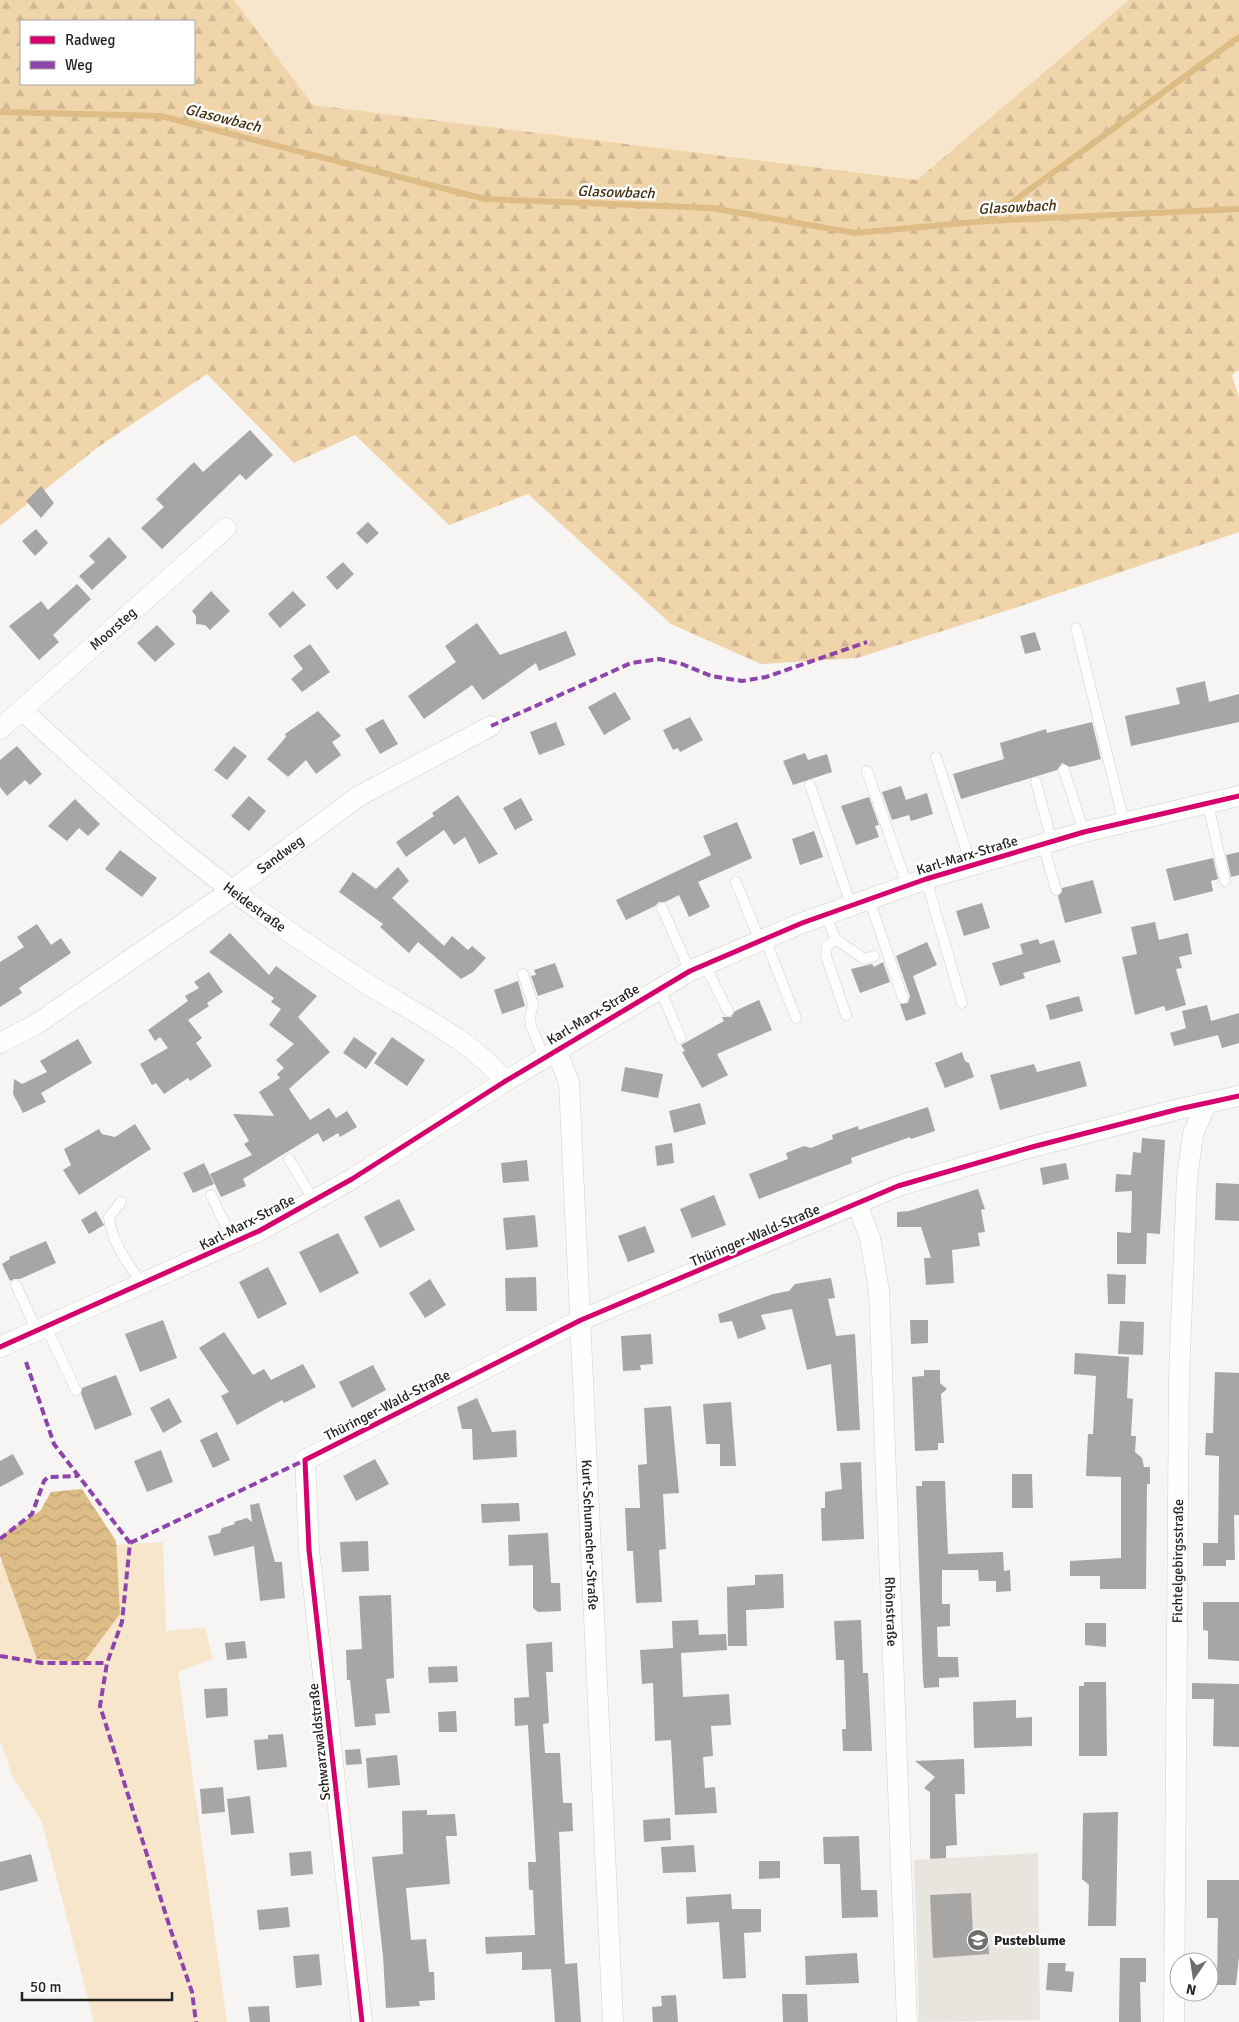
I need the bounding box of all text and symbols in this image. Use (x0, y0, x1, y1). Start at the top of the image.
legend (20, 20, 195, 85)
text: Radweg (65, 31, 116, 49)
text: Weg (65, 56, 93, 74)
water label: Glasowbach (183, 100, 264, 136)
water label: Glasowbach (577, 182, 656, 202)
water label: Glasowbach (978, 196, 1057, 218)
street label: Moorsteg (86, 604, 140, 654)
street label: Sandweg (253, 832, 307, 878)
street label: Karl-Marx-Straße (914, 832, 1020, 879)
street label: Heidestraße (220, 878, 289, 936)
street label: Karl-Marx-Straße (544, 980, 643, 1049)
street label: Karl-Marx-Straße (197, 1191, 298, 1254)
street label: Thüringer-Wald-Straße (688, 1201, 822, 1270)
street label: Thüringer-Wald-Straße (321, 1366, 453, 1445)
street label: Kurt-Schumacher-Straße (578, 1459, 602, 1611)
street label: Fichtelgebirgsstraße (1169, 1499, 1187, 1623)
street label: Rhönstraße (881, 1576, 901, 1647)
street label: Schwarzwaldstraße (305, 1682, 334, 1801)
school or university icon: Pusteblume (966, 1928, 990, 1952)
place label: Pusteblume (994, 1932, 1066, 1949)
north arrow (1169, 1952, 1219, 2002)
scale bar (22, 1970, 172, 2002)
text: 50 m (30, 1978, 61, 1996)
text: N (1185, 1980, 1198, 1999)

